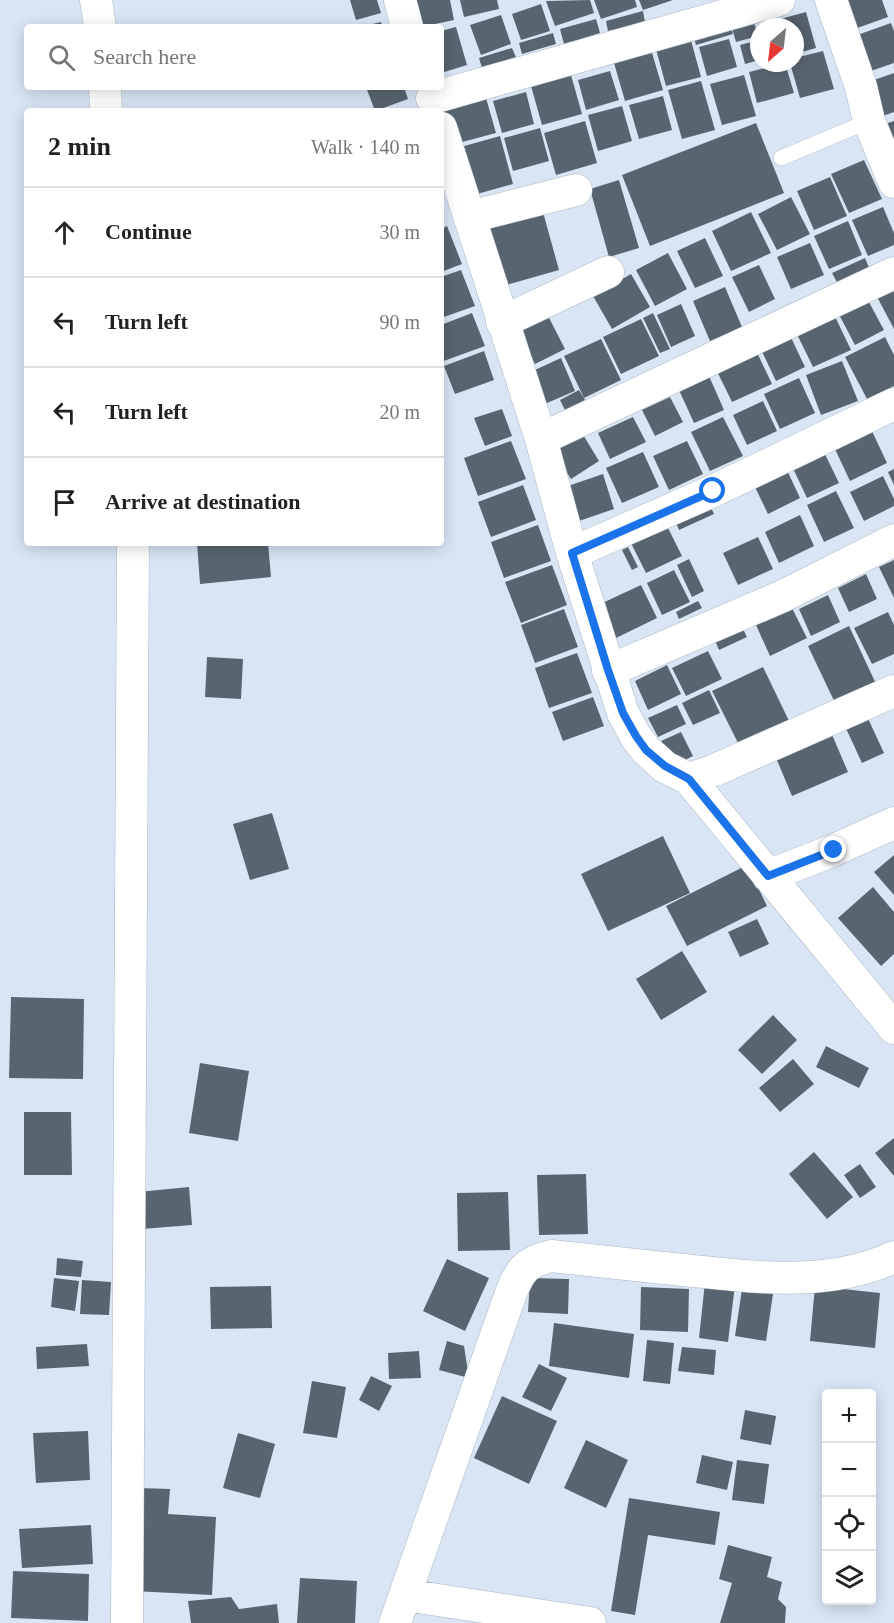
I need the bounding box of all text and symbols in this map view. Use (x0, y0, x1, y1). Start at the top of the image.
north arrow (750, 18, 804, 72)
search box (24, 24, 444, 90)
icon: search (45, 41, 78, 74)
text: Search here (93, 44, 196, 69)
text: 2 min (48, 132, 111, 161)
text: Walk · 140 m (311, 136, 420, 158)
icon: ahead (48, 216, 81, 249)
text: Continue (105, 219, 192, 244)
text: 30 m (379, 221, 420, 243)
icon: left (48, 306, 81, 339)
text: Turn left (105, 309, 188, 334)
text: 90 m (379, 311, 420, 333)
icon: left (48, 396, 81, 429)
text: Turn left (105, 399, 188, 424)
text: 20 m (379, 401, 420, 423)
route start (699, 477, 725, 503)
icon: arrive (48, 486, 81, 519)
text: Arrive at destination (105, 489, 301, 514)
route end (820, 836, 846, 862)
map controls (822, 1389, 876, 1605)
button: + (822, 1389, 876, 1443)
button: − (822, 1443, 876, 1497)
button: locate (822, 1497, 876, 1551)
button: layers (822, 1551, 876, 1605)

